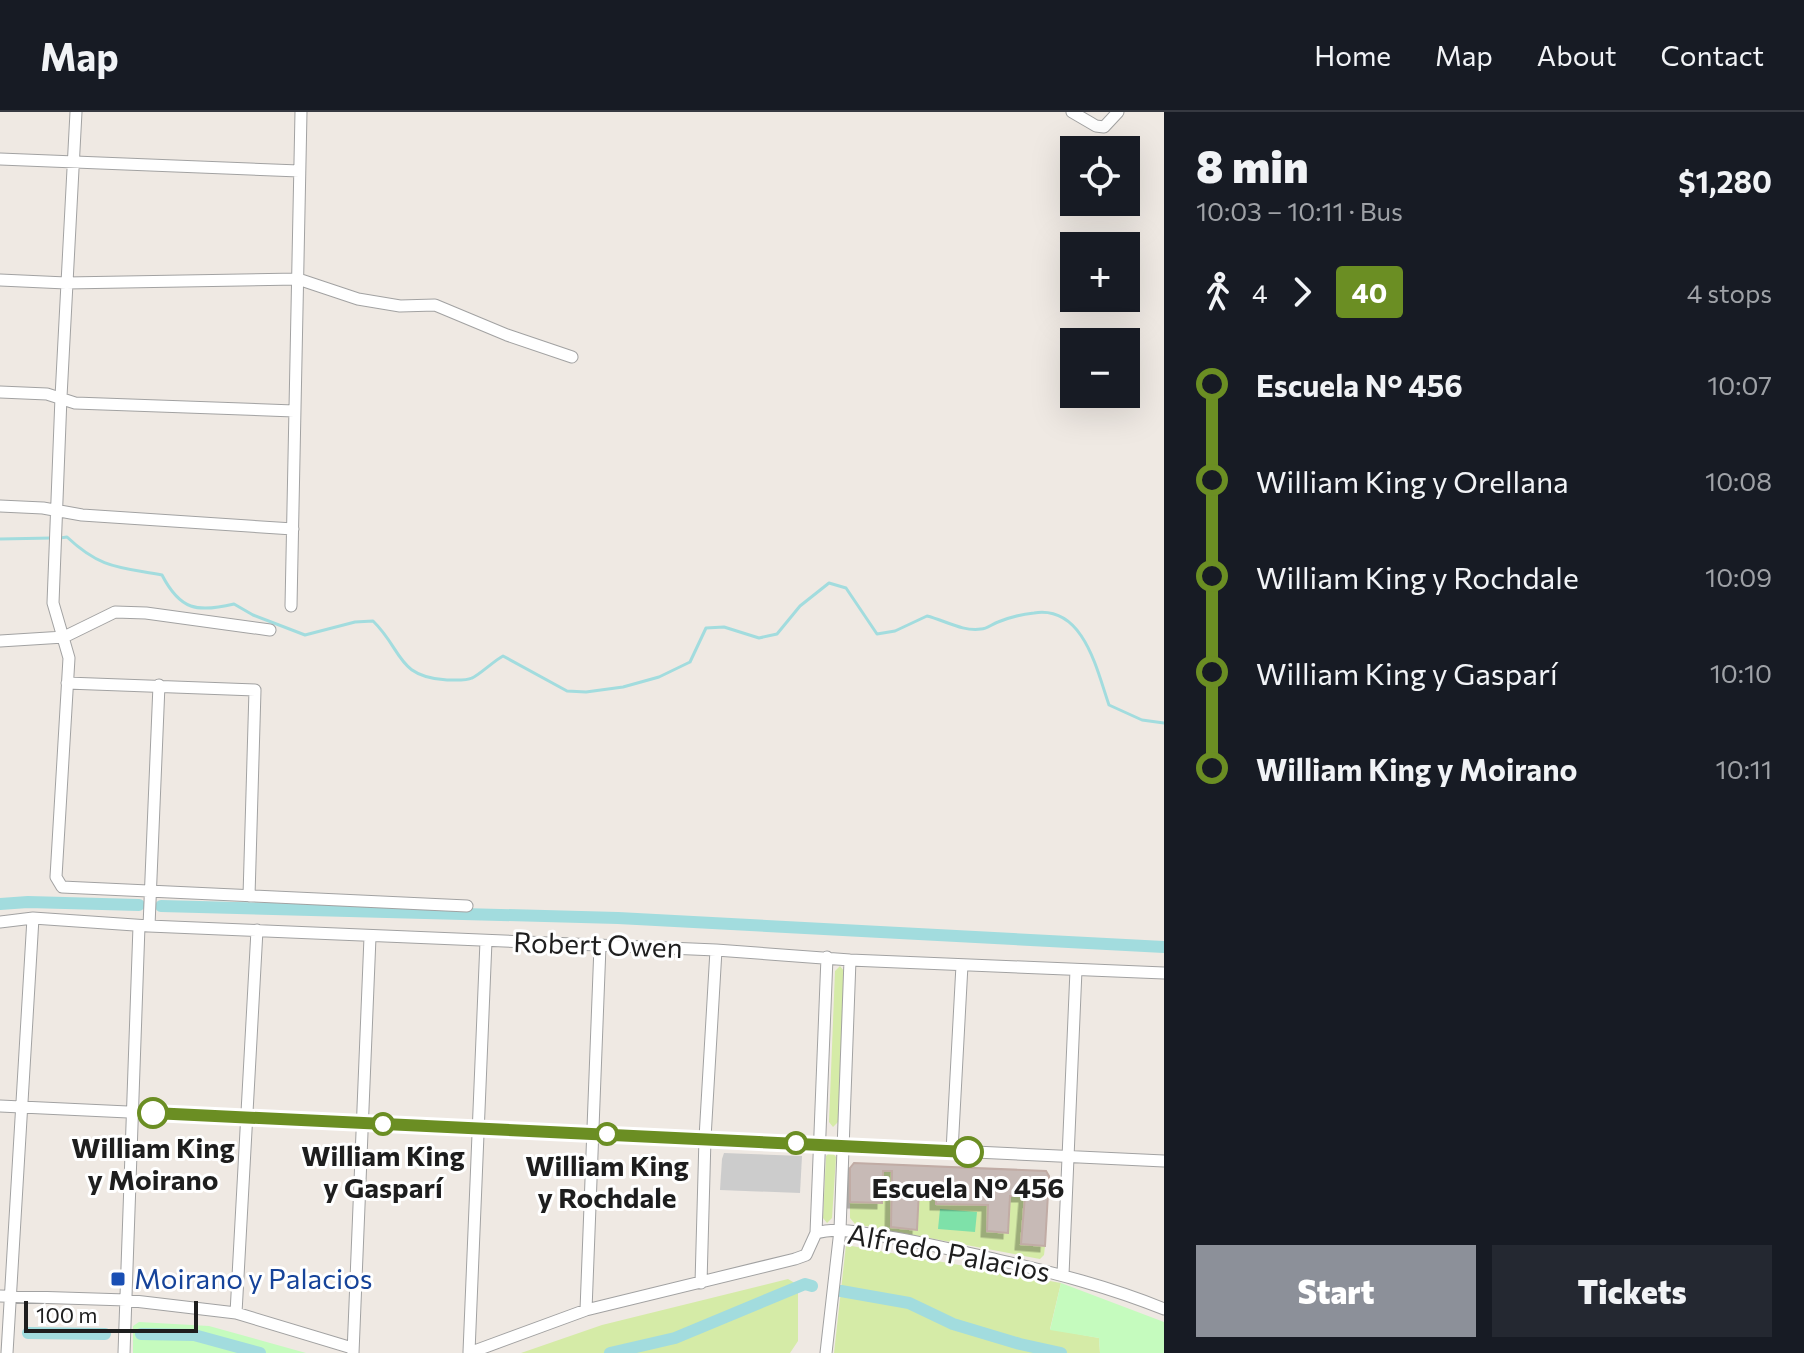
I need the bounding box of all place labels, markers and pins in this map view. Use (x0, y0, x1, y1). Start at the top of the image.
marker: William King y Moirano (138, 1098, 168, 1128)
marker: William King y Gasparí (372, 1113, 394, 1135)
marker: William King y Rochdale (596, 1123, 618, 1145)
place label: William King y Moirano (71, 1130, 235, 1196)
unlabelled marker (785, 1132, 807, 1154)
marker: Escuela N° 456 (953, 1137, 983, 1167)
place label: William King y Gasparí (301, 1138, 465, 1204)
place label: William King y Rochdale (525, 1148, 689, 1214)
place label: Escuela N° 456 (872, 1170, 1064, 1204)
place label: Moirano y Palacios (134, 1261, 372, 1295)
marker: Moirano y Palacios (109, 1270, 127, 1288)

